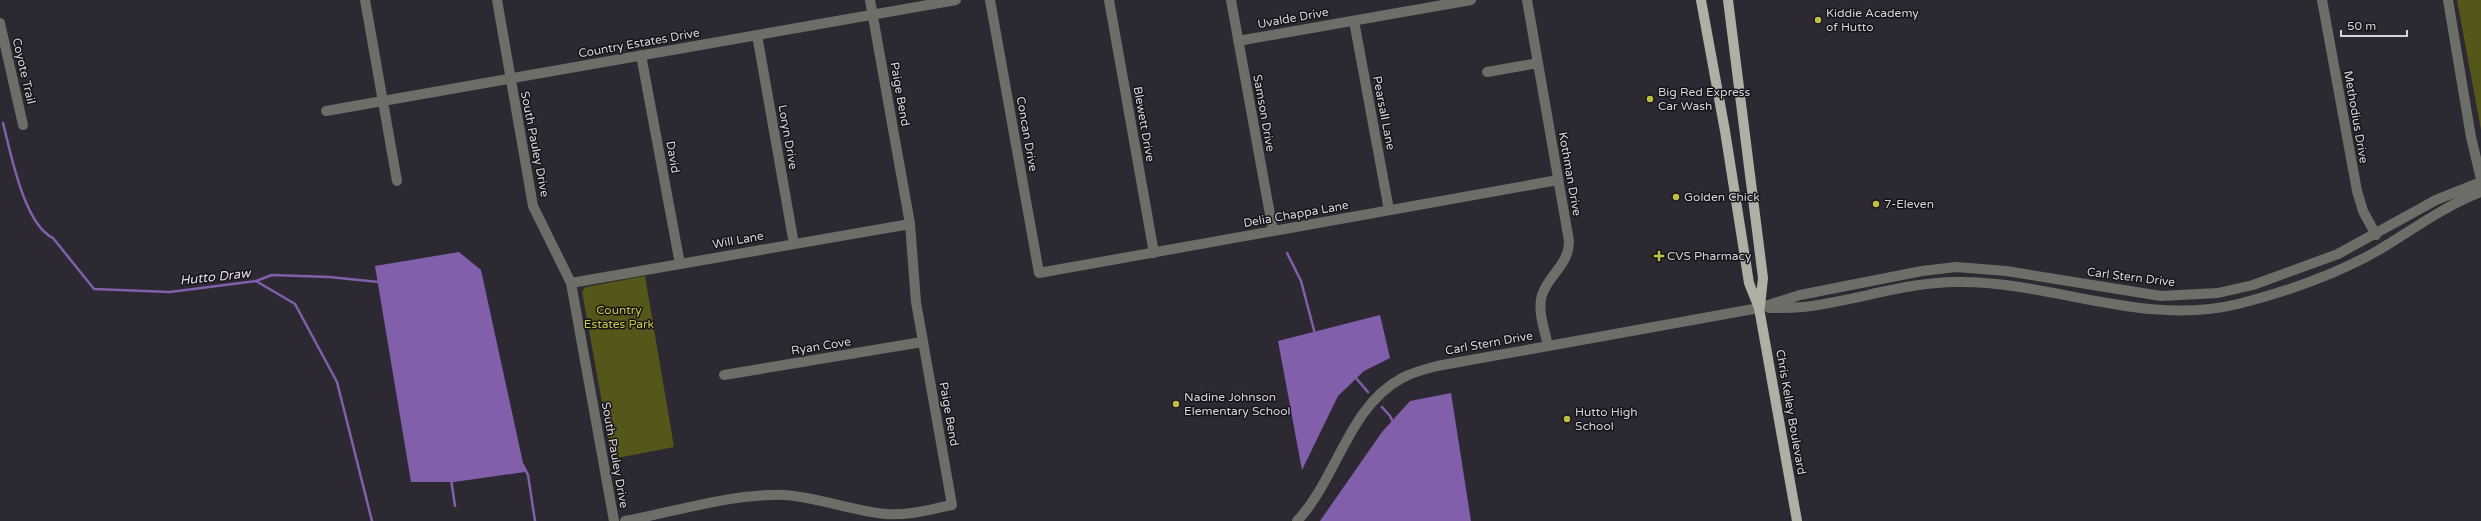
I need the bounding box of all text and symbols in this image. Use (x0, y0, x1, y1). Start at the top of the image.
street label: Uvalde Drive (1256, 5, 1330, 31)
place label: Kiddie Academy of Hutto (1826, 6, 1919, 34)
scale bar (2341, 12, 2407, 38)
marker: Kiddie Academy of Hutto (1813, 15, 1823, 25)
text: 50 m (2347, 19, 2376, 33)
street label: Country Estates Drive (577, 25, 701, 61)
street label: Coyote Trail (10, 37, 38, 105)
street label: Paige Bend (887, 61, 913, 127)
street label: Methodius Drive (2341, 70, 2371, 165)
street label: Samson Drive (1250, 73, 1278, 153)
street label: Pearsall Lane (1370, 75, 1398, 152)
street label: Blewett Drive (1131, 85, 1158, 163)
place label: Big Red Express Car Wash (1658, 85, 1751, 113)
street label: South Pauley Drive (518, 90, 552, 198)
marker: Big Red Express Car Wash (1645, 94, 1655, 104)
street label: Concan Drive (1014, 95, 1041, 173)
street label: Loryn Drive (775, 104, 801, 171)
street label: Kothman Drive (1556, 131, 1584, 217)
street label: David (663, 140, 683, 174)
place label: Golden Chick (1684, 190, 1760, 204)
marker: Golden Chick (1671, 192, 1681, 202)
place label: 7-Eleven (1884, 197, 1934, 211)
street label: Delia Chappa Lane (1242, 198, 1350, 230)
marker: 7-Eleven (1871, 199, 1881, 209)
street label: Will Lane (711, 229, 765, 251)
place label: CVS Pharmacy (1667, 249, 1752, 263)
marker: CVS Pharmacy (1654, 251, 1664, 261)
water label: Hutto Draw (179, 265, 253, 289)
street label: Carl Stern Drive (2086, 265, 2176, 289)
park label: Country Estates Park (584, 303, 655, 331)
street label: Carl Stern Drive (1444, 328, 1534, 358)
street label: Ryan Cove (790, 334, 852, 358)
street label: Chris Kelley Boulevard (1773, 348, 1809, 476)
street label: Paige Bend (936, 381, 962, 447)
place label: Nadine Johnson Elementary School (1184, 390, 1291, 418)
marker: Nadine Johnson Elementary School (1171, 399, 1181, 409)
street label: South Pauley Drive (599, 401, 631, 509)
place label: Hutto High School (1575, 405, 1638, 433)
marker: Hutto High School (1562, 414, 1572, 424)

